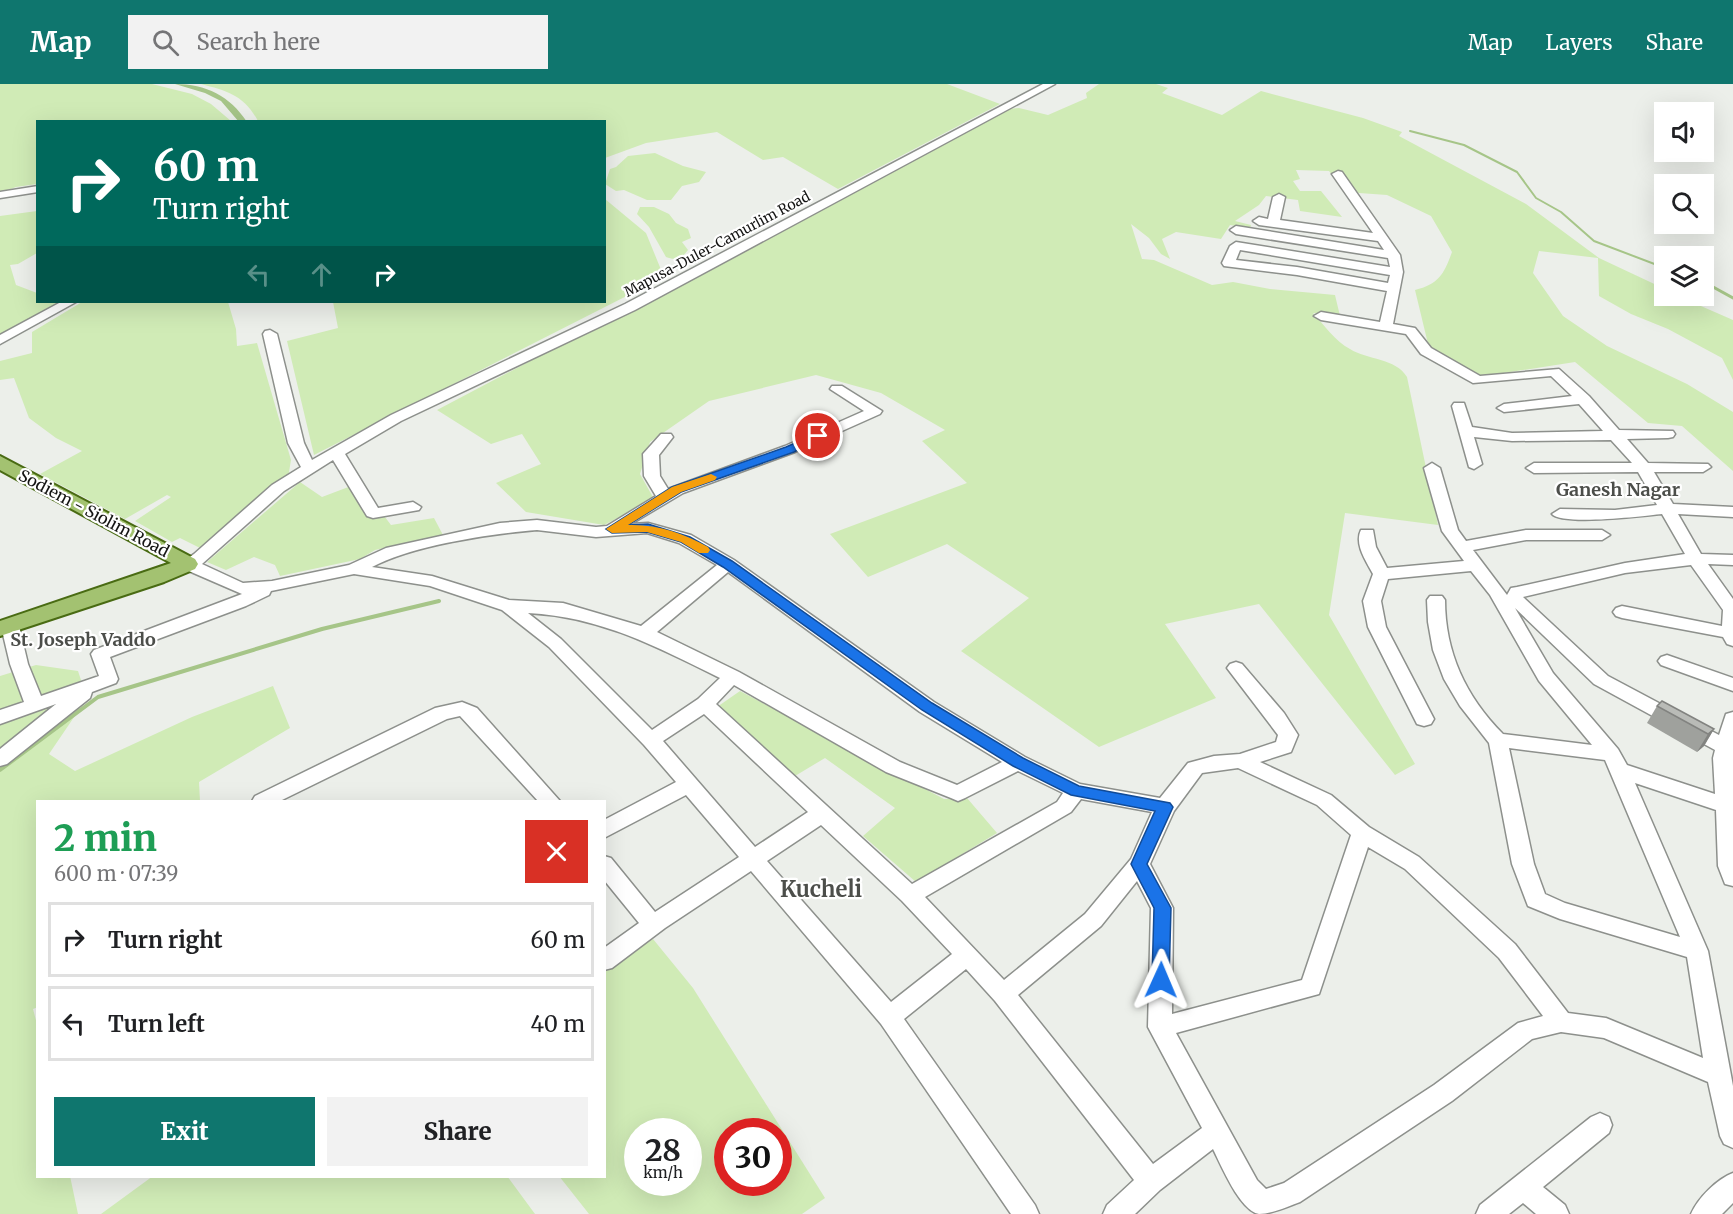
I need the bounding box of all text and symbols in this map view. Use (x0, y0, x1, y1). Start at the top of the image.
search box (128, 15, 548, 69)
text: Map (30, 24, 92, 60)
icon: search (149, 26, 182, 59)
text: Search here (197, 28, 320, 56)
text: Map (1468, 29, 1513, 56)
text: Layers (1546, 29, 1613, 56)
text: Share (1646, 29, 1703, 56)
map controls (1654, 102, 1714, 306)
button: sound (1654, 102, 1714, 162)
text: 60 m (153, 140, 259, 192)
icon: right (54, 144, 132, 222)
button: search (1654, 174, 1714, 234)
street label: Mapusa-Duler-Camurlim Road (621, 187, 814, 301)
text: Turn right (153, 192, 290, 226)
button: layers (1654, 246, 1714, 306)
icon: left (242, 258, 275, 291)
icon: ahead (305, 258, 338, 291)
icon: right (368, 258, 401, 291)
pin (792, 410, 843, 461)
icon: arrive (801, 419, 834, 452)
street label: Sodiem - Siolim Road (15, 465, 173, 561)
district label: Ganesh Nagar (1556, 478, 1680, 501)
district label: St. Joseph Vaddo (10, 628, 156, 651)
text: 2 min (54, 816, 157, 861)
button: close (525, 820, 588, 883)
text: 600 m · 07:39 (54, 861, 178, 886)
district label: Kucheli (780, 875, 862, 903)
icon: right (57, 923, 90, 956)
text: Turn right (108, 926, 222, 954)
text: 60 m (531, 926, 585, 954)
position arrow (1129, 948, 1193, 1012)
icon: left (57, 1007, 90, 1040)
text: Turn left (108, 1010, 205, 1038)
text: 40 m (530, 1010, 585, 1038)
button: Exit (54, 1097, 315, 1166)
button: Share (327, 1097, 588, 1166)
speed limit sign: 30 (714, 1118, 792, 1196)
text: 28 (645, 1131, 681, 1169)
text: km/h (643, 1163, 683, 1182)

